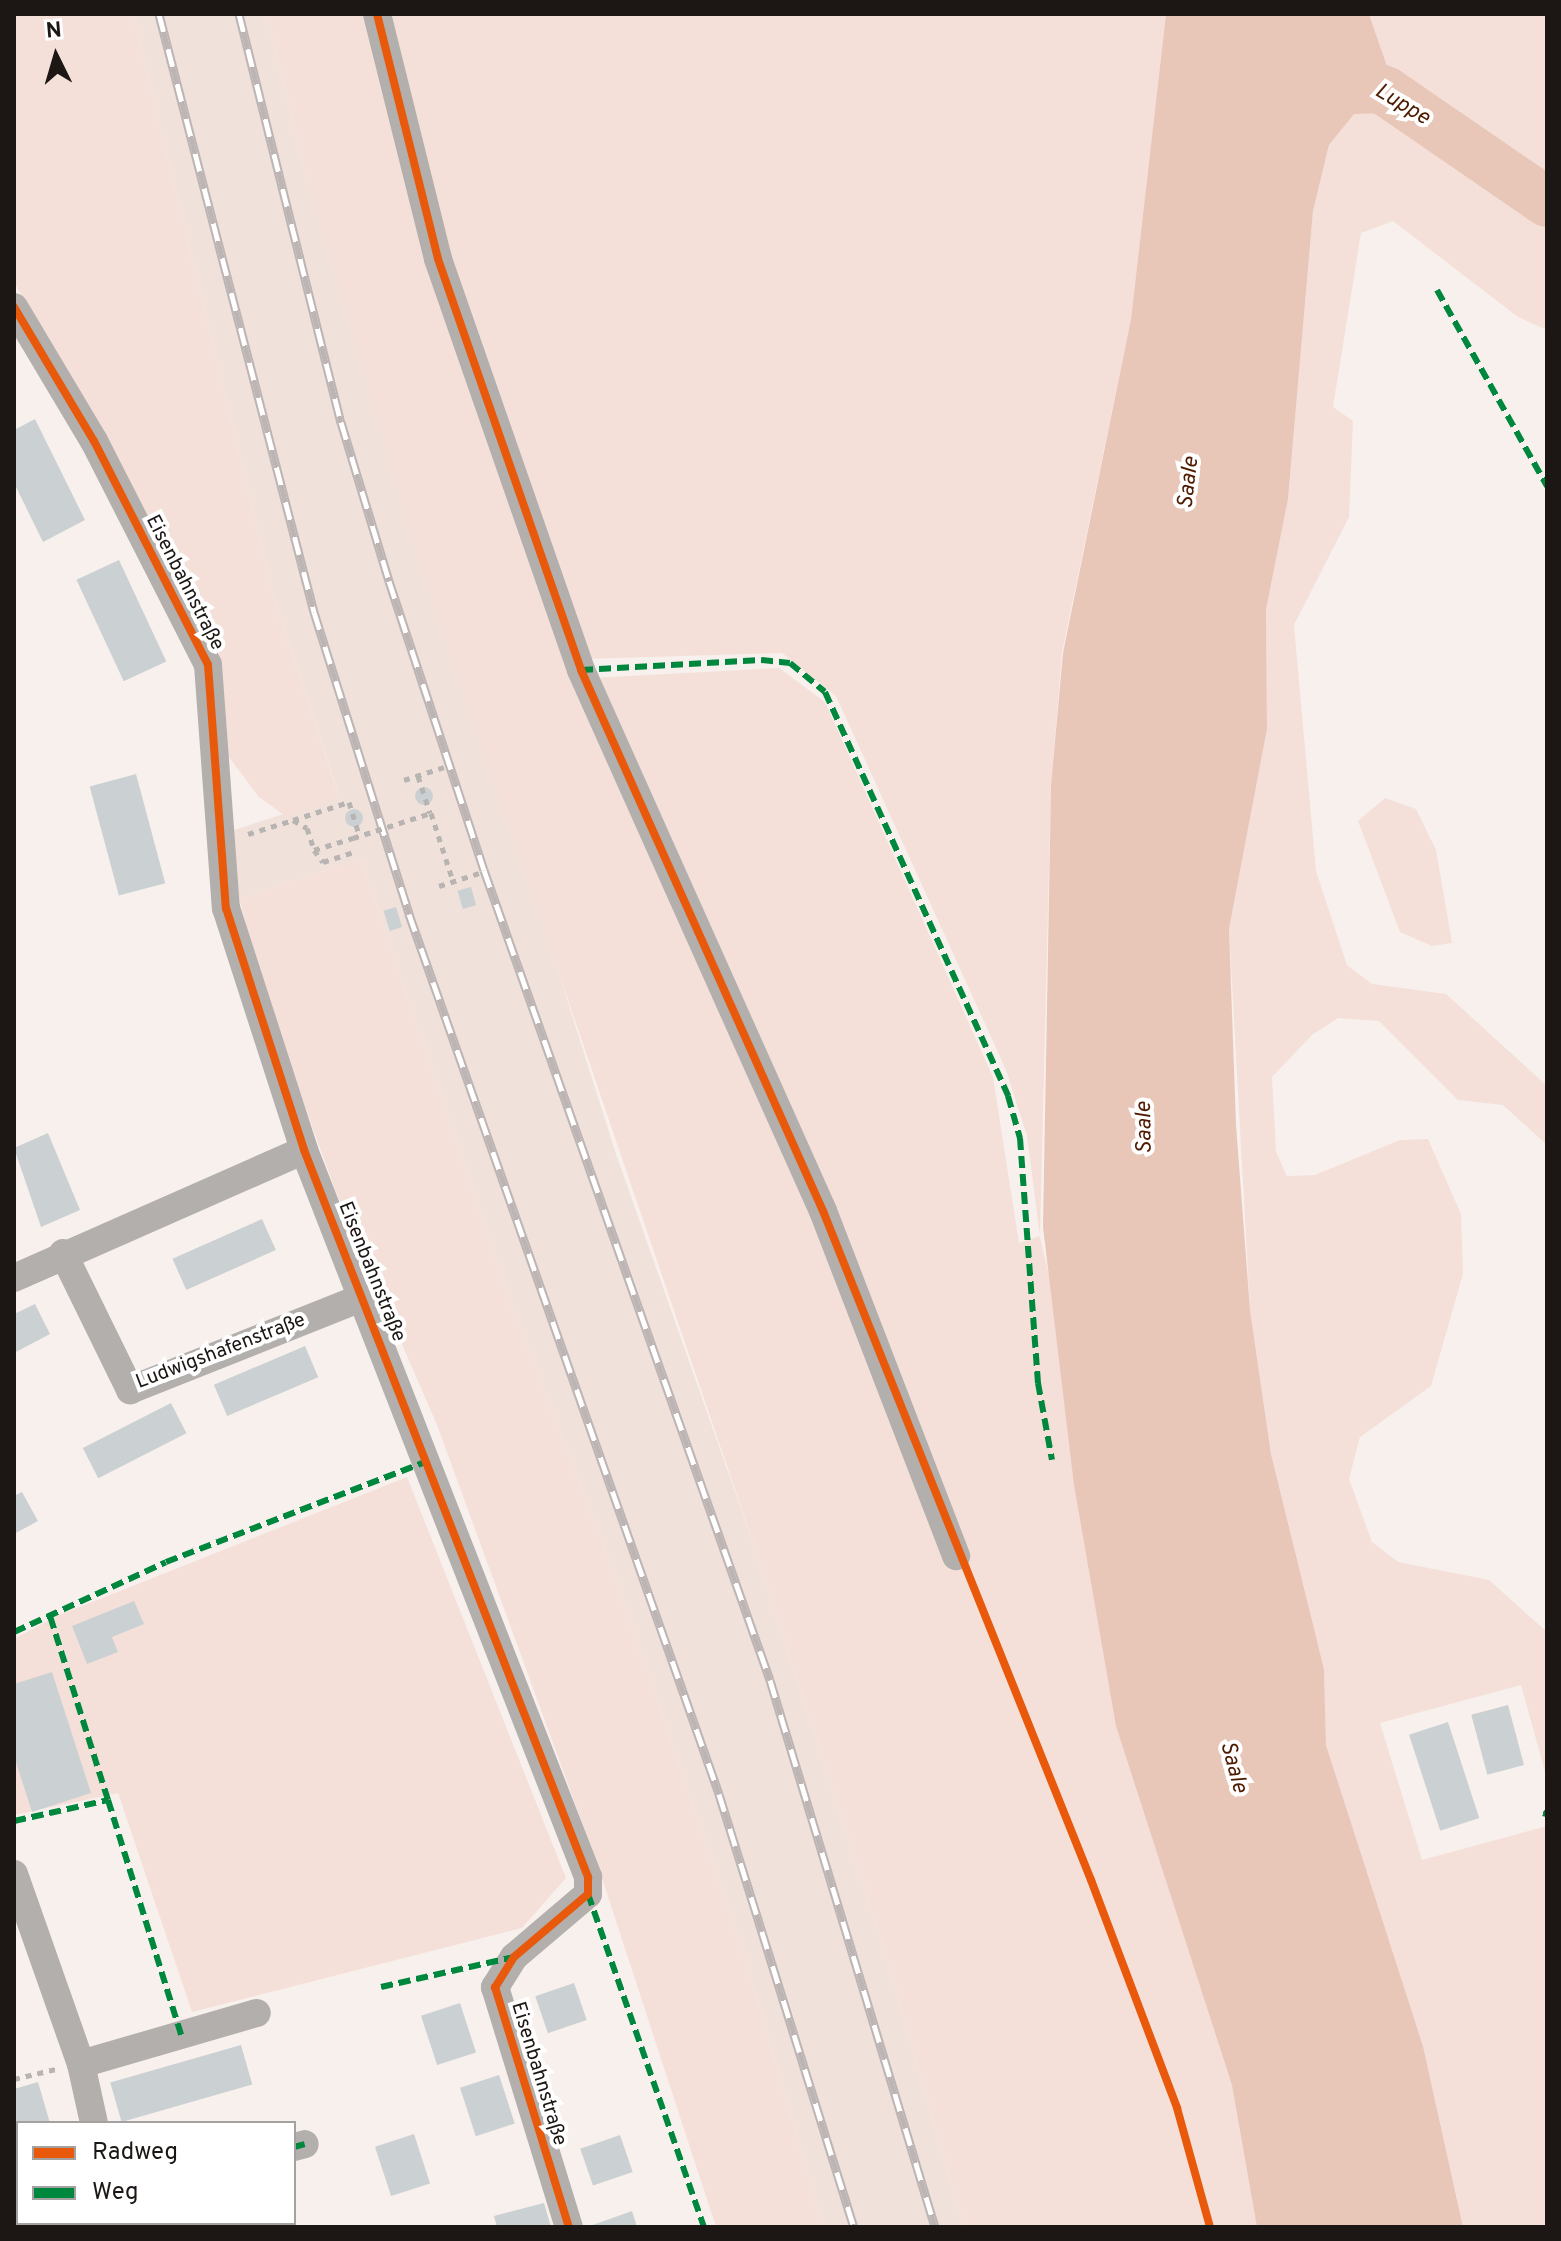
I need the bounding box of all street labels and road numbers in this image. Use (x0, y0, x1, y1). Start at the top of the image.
street label: Eisenbahnstraße (140, 511, 228, 655)
street label: Eisenbahnstraße (332, 1198, 410, 1346)
street label: Ludwigshafenstraße (133, 1309, 309, 1395)
street label: Eisenbahnstraße (505, 1999, 571, 2149)

